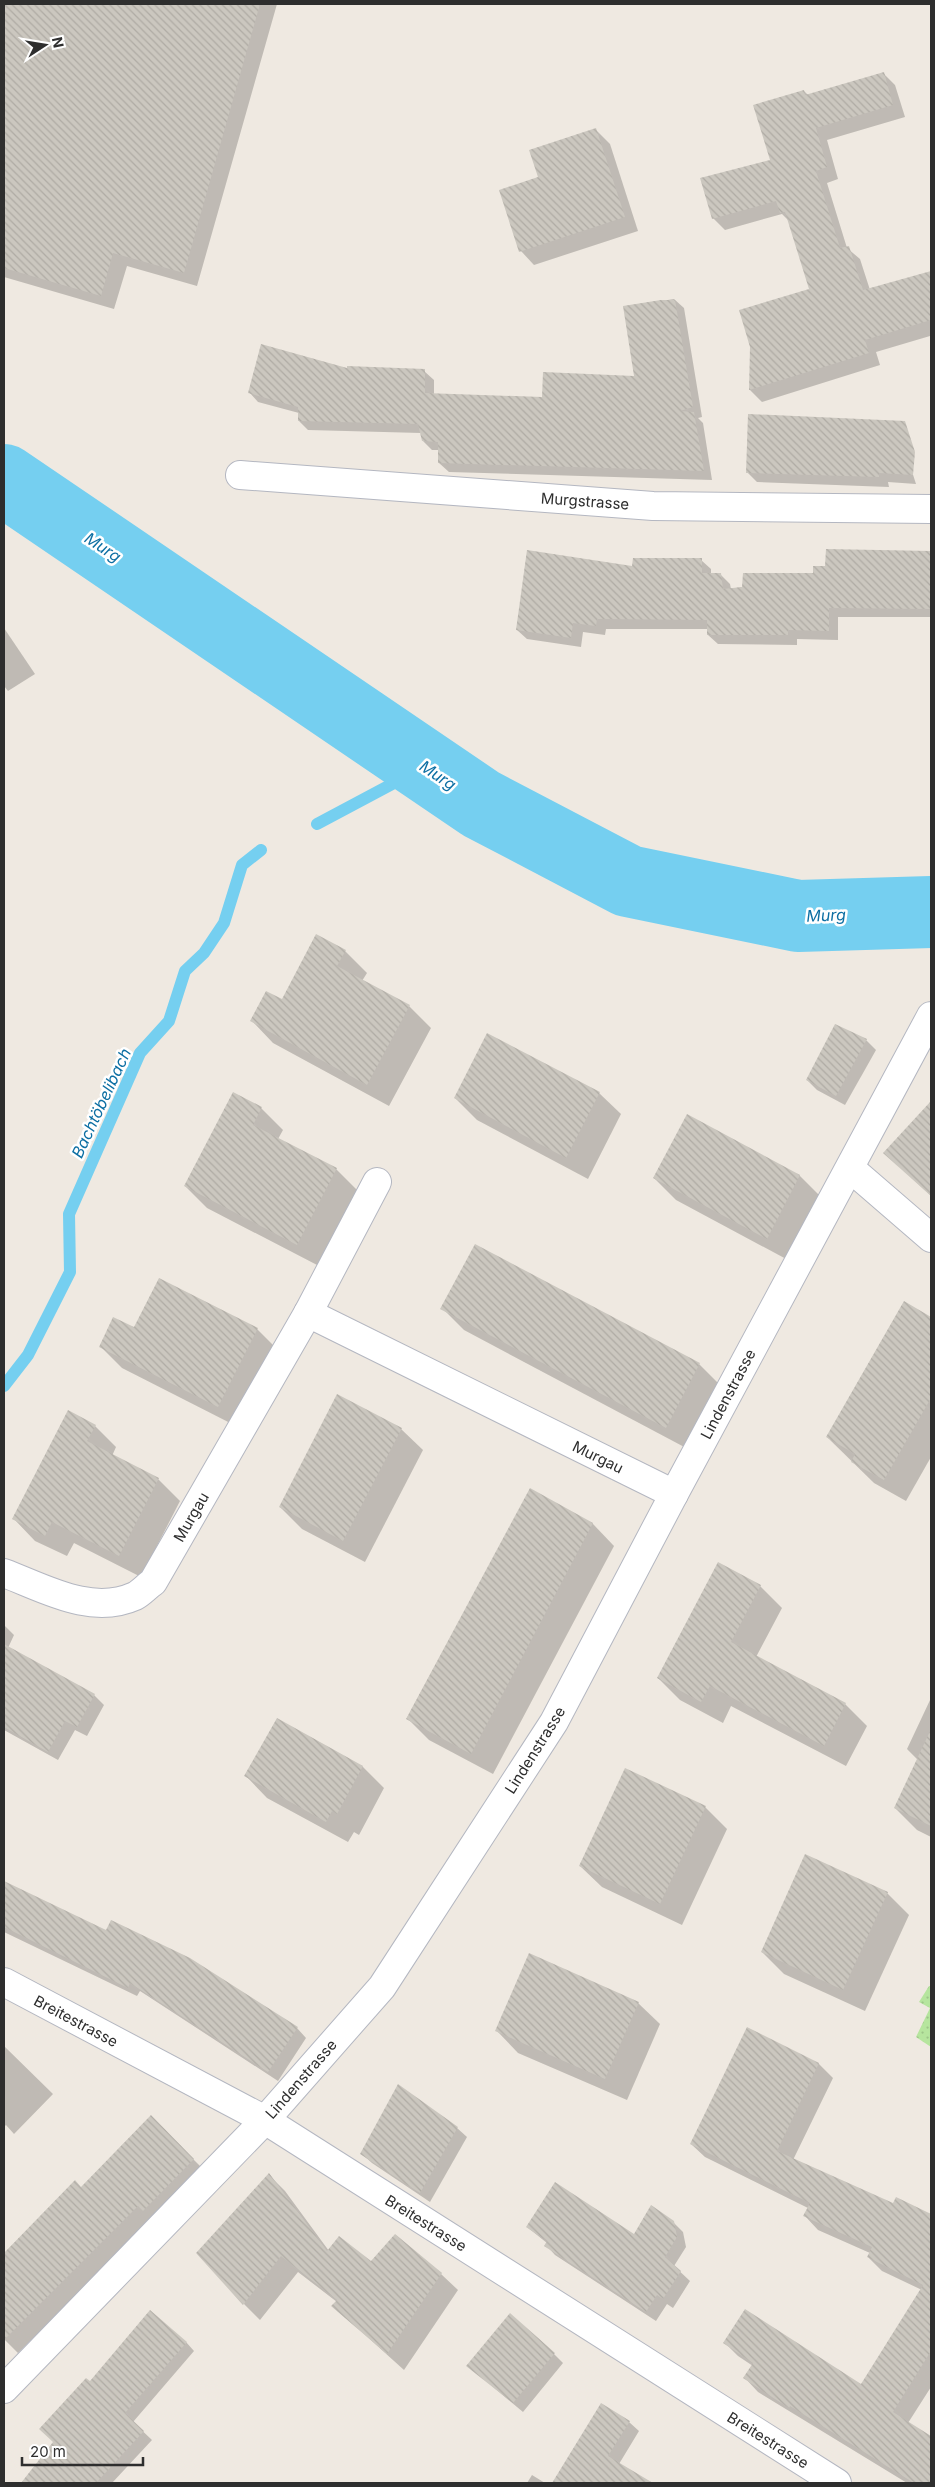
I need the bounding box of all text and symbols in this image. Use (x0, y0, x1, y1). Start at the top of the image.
north arrow (20, 20, 70, 70)
text: N (49, 35, 68, 49)
street label: Murgstrasse (540, 488, 630, 514)
water label: Murg (81, 528, 125, 566)
water label: Murg (416, 756, 460, 794)
water label: Murg (806, 904, 846, 926)
water label: Bachtöbelibach (67, 1045, 135, 1161)
street label: Lindenstrasse (696, 1346, 760, 1442)
street label: Murgau (569, 1437, 627, 1477)
street label: Murgau (169, 1489, 213, 1545)
street label: Lindenstrasse (501, 1703, 569, 1797)
street label: Breitestrasse (31, 1991, 121, 2051)
street label: Lindenstrasse (261, 2035, 341, 2123)
street label: Breitestrasse (382, 2190, 470, 2256)
street label: Breitestrasse (724, 2407, 812, 2473)
scale bar (22, 2434, 144, 2466)
text: 20 m (30, 2442, 66, 2461)

